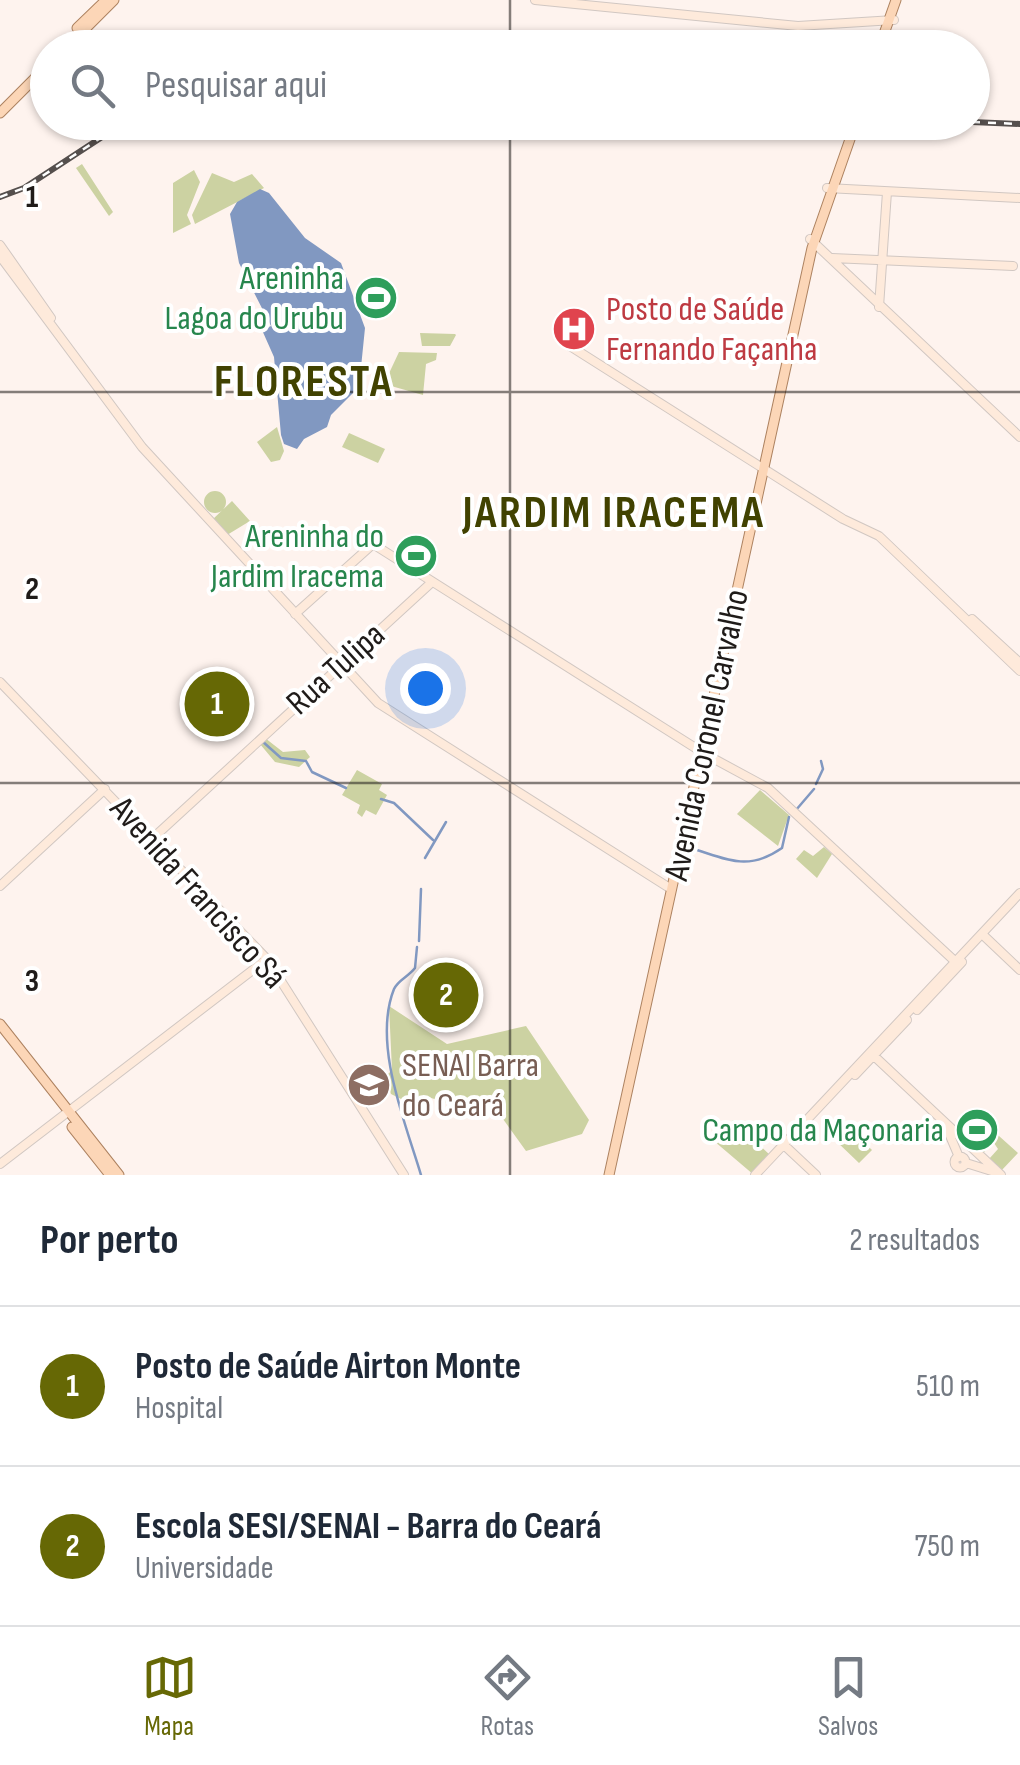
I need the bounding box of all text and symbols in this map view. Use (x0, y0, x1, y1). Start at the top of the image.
search box (30, 30, 990, 140)
icon: search (65, 58, 120, 113)
text: Pesquisar aqui (145, 63, 327, 108)
text: 1 (26, 178, 39, 217)
place label: Areninha Lagoa do Urubu (164, 257, 344, 340)
sports icon: Areninha Lagoa do Urubu (353, 275, 399, 321)
place label: Posto de Saúde Fernando Façanha (606, 288, 818, 371)
hospital icon: Posto de Saúde Fernando Façanha (551, 306, 597, 352)
district label: FLORESTA (214, 355, 394, 410)
district label: JARDIM IRACEMA (462, 486, 766, 541)
place label: Areninha do Jardim Iracema (210, 515, 384, 598)
sports icon: Areninha do Jardim Iracema (393, 533, 439, 579)
text: 2 (25, 570, 39, 609)
street label: Avenida Coronel Carvalho (655, 586, 759, 885)
street label: Rua Tulipa (278, 614, 394, 724)
your location (400, 663, 451, 714)
pin: 1 (184, 666, 250, 742)
street label: Avenida Francisco Sá (100, 787, 296, 998)
pin: 2 (414, 958, 478, 1032)
text: 3 (25, 962, 39, 1001)
place label: SENAI Barra do Ceará (402, 1044, 539, 1127)
school or university icon: SENAI Barra do Ceará (346, 1062, 392, 1108)
sports icon: Campo da Maçonaria (954, 1107, 1000, 1153)
place label: Campo da Maçonaria (702, 1109, 944, 1152)
text: Por perto (40, 1215, 179, 1266)
text: 2 resultados (849, 1221, 980, 1260)
text: Posto de Saúde Airton Monte (135, 1344, 521, 1389)
text: 1 (66, 1367, 79, 1406)
text: 510 m (916, 1367, 980, 1406)
text: Hospital (135, 1389, 223, 1428)
text: Escola SESI/SENAI - Barra do Ceará (135, 1504, 602, 1549)
text: 2 (65, 1527, 80, 1566)
text: 750 m (914, 1527, 980, 1566)
text: Universidade (135, 1549, 274, 1588)
tab: Mapa (142, 1650, 197, 1743)
tab: Rotas (480, 1650, 535, 1743)
tab: Salvos (818, 1650, 878, 1743)

